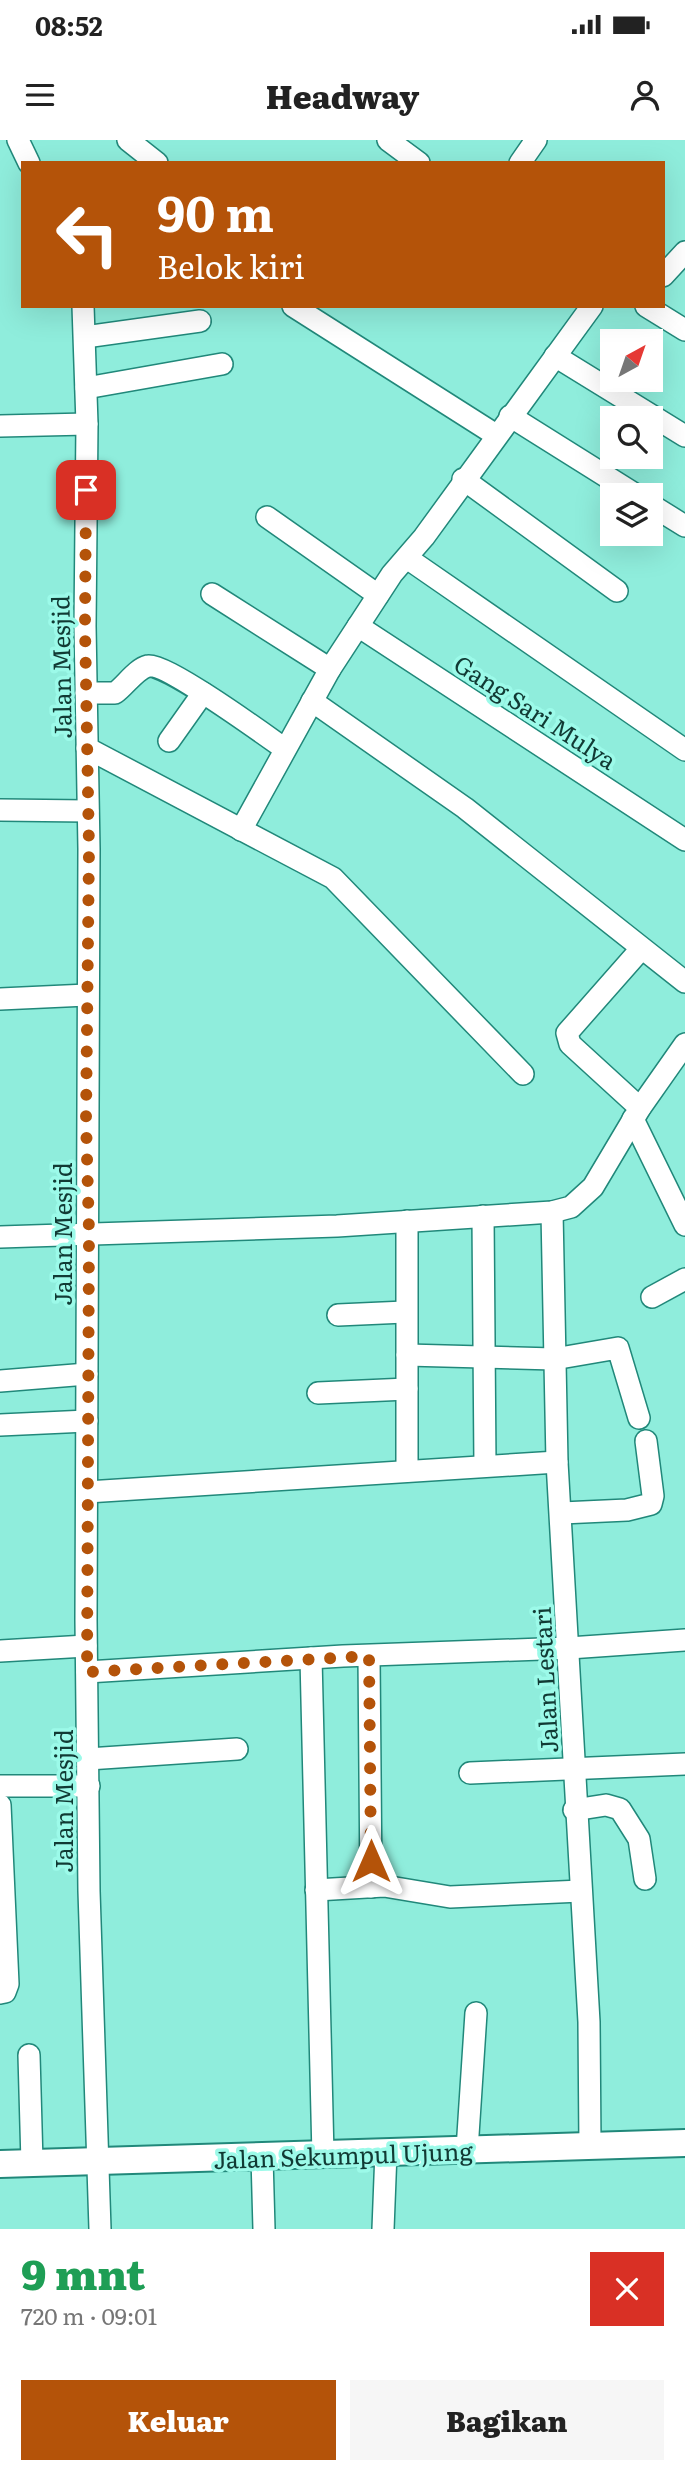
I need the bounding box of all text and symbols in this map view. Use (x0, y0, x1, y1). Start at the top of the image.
text: 08:52 (35, 5, 103, 44)
text: Headway (266, 71, 419, 119)
icon: menu (21, 76, 59, 114)
icon: person (626, 76, 664, 114)
text: 90 m (157, 174, 274, 247)
icon: left (42, 189, 133, 280)
text: Belok kiri (157, 241, 305, 289)
north arrow (600, 329, 663, 392)
map controls (600, 329, 663, 546)
button: search (600, 406, 663, 469)
pin (56, 460, 116, 520)
icon: arrive (67, 471, 105, 509)
button: layers (600, 483, 663, 546)
street label: Jalan Mesjid (41, 595, 79, 739)
street label: Gang Sari Mulya (448, 645, 624, 777)
street label: Jalan Mesjid (44, 1162, 79, 1306)
street label: Jalan Lestari (523, 1606, 565, 1754)
street label: Jalan Mesjid (45, 1729, 80, 1873)
position arrow (334, 1824, 408, 1898)
street label: Jalan Sekumpul Ujung (213, 2132, 474, 2176)
text: 9 mnt (21, 2241, 145, 2303)
button: close (590, 2252, 664, 2326)
text: 720 m · 09:01 (21, 2298, 157, 2332)
button: Keluar (21, 2380, 336, 2460)
button: Bagikan (350, 2380, 664, 2460)

